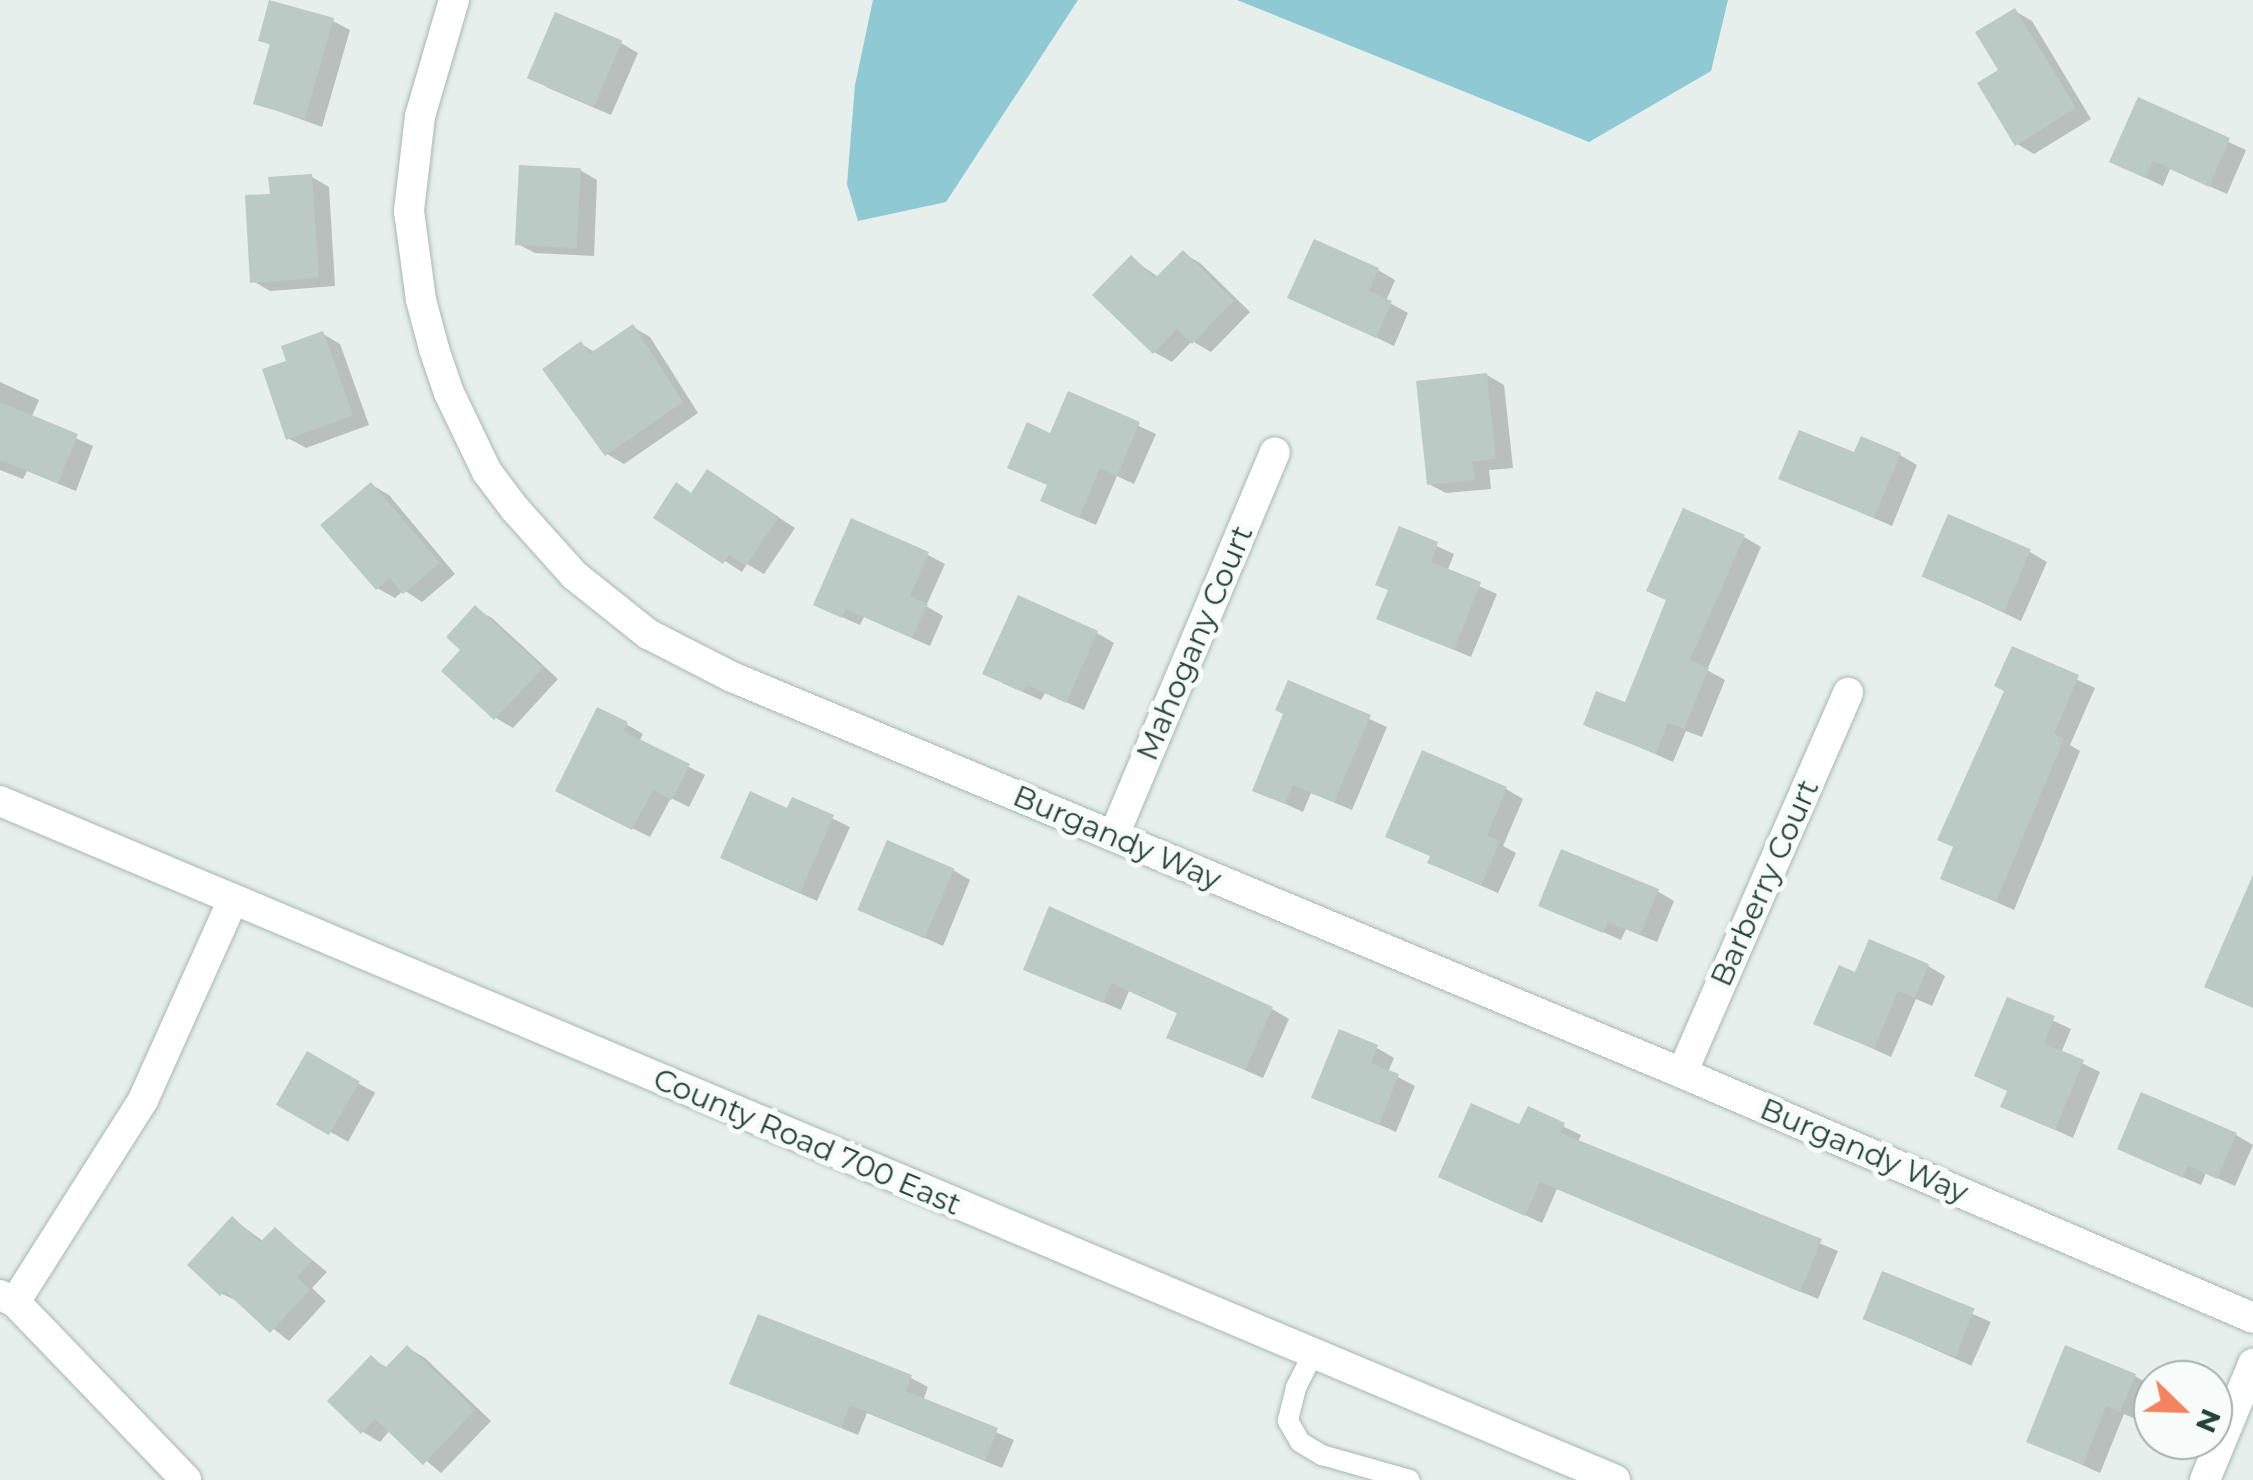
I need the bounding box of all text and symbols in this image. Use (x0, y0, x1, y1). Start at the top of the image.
street label: Mahogany Court (1129, 520, 1261, 766)
street label: Barberry Court (1703, 774, 1827, 992)
street label: Burgandy Way (1008, 778, 1226, 898)
street label: County Road 700 East (648, 1061, 966, 1223)
street label: Burgandy Way (1755, 1091, 1973, 1211)
north arrow (2133, 1360, 2233, 1460)
text: N (2189, 1404, 2229, 1438)

